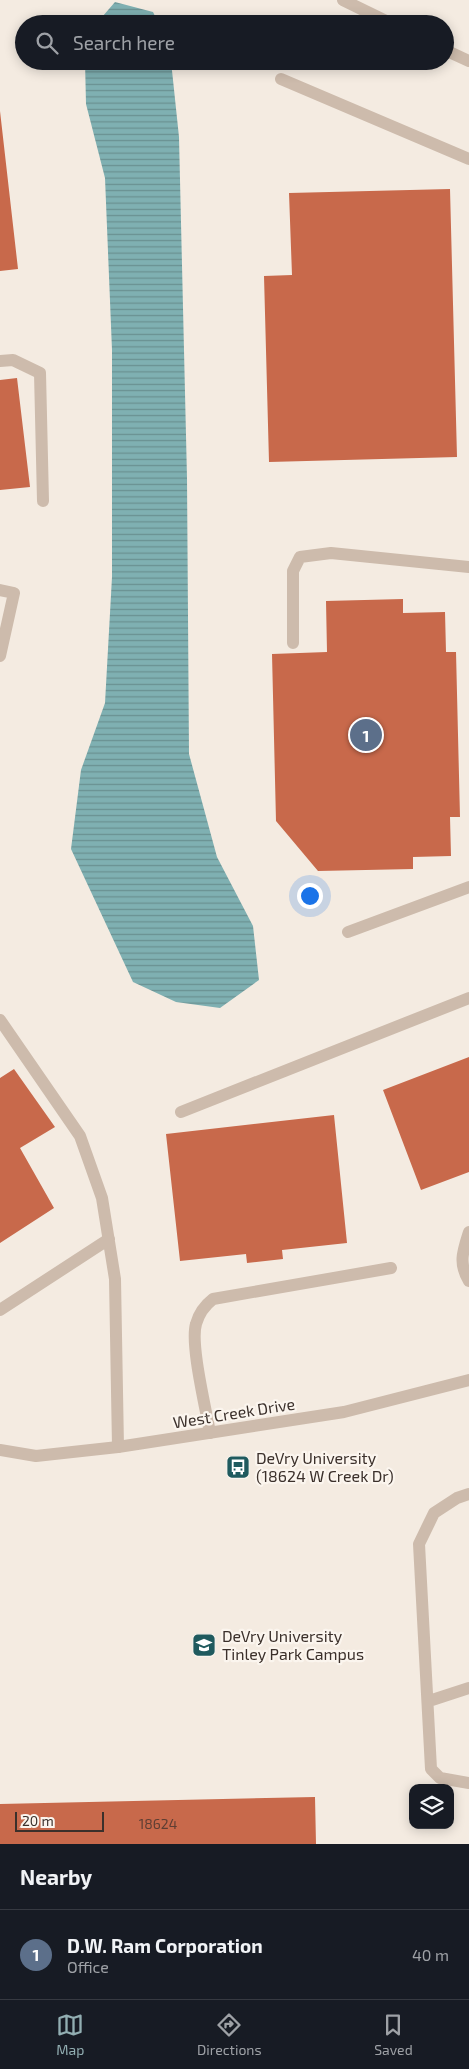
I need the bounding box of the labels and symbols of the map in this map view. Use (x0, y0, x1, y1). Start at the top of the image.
pin: 1 (350, 716, 382, 754)
your location (297, 883, 323, 909)
street label: West Creek Drive (172, 1393, 296, 1432)
place label: DeVry University (18624 W Creek Dr) (256, 1448, 394, 1485)
bus stop icon: DeVry University (18624 W Creek Dr) (225, 1454, 251, 1480)
place label: DeVry University Tinley Park Campus (222, 1626, 364, 1663)
school or university icon: DeVry University Tinley Park Campus (191, 1632, 217, 1658)
scale bar (15, 1809, 104, 1832)
house number: 18624 (139, 1815, 177, 1832)

